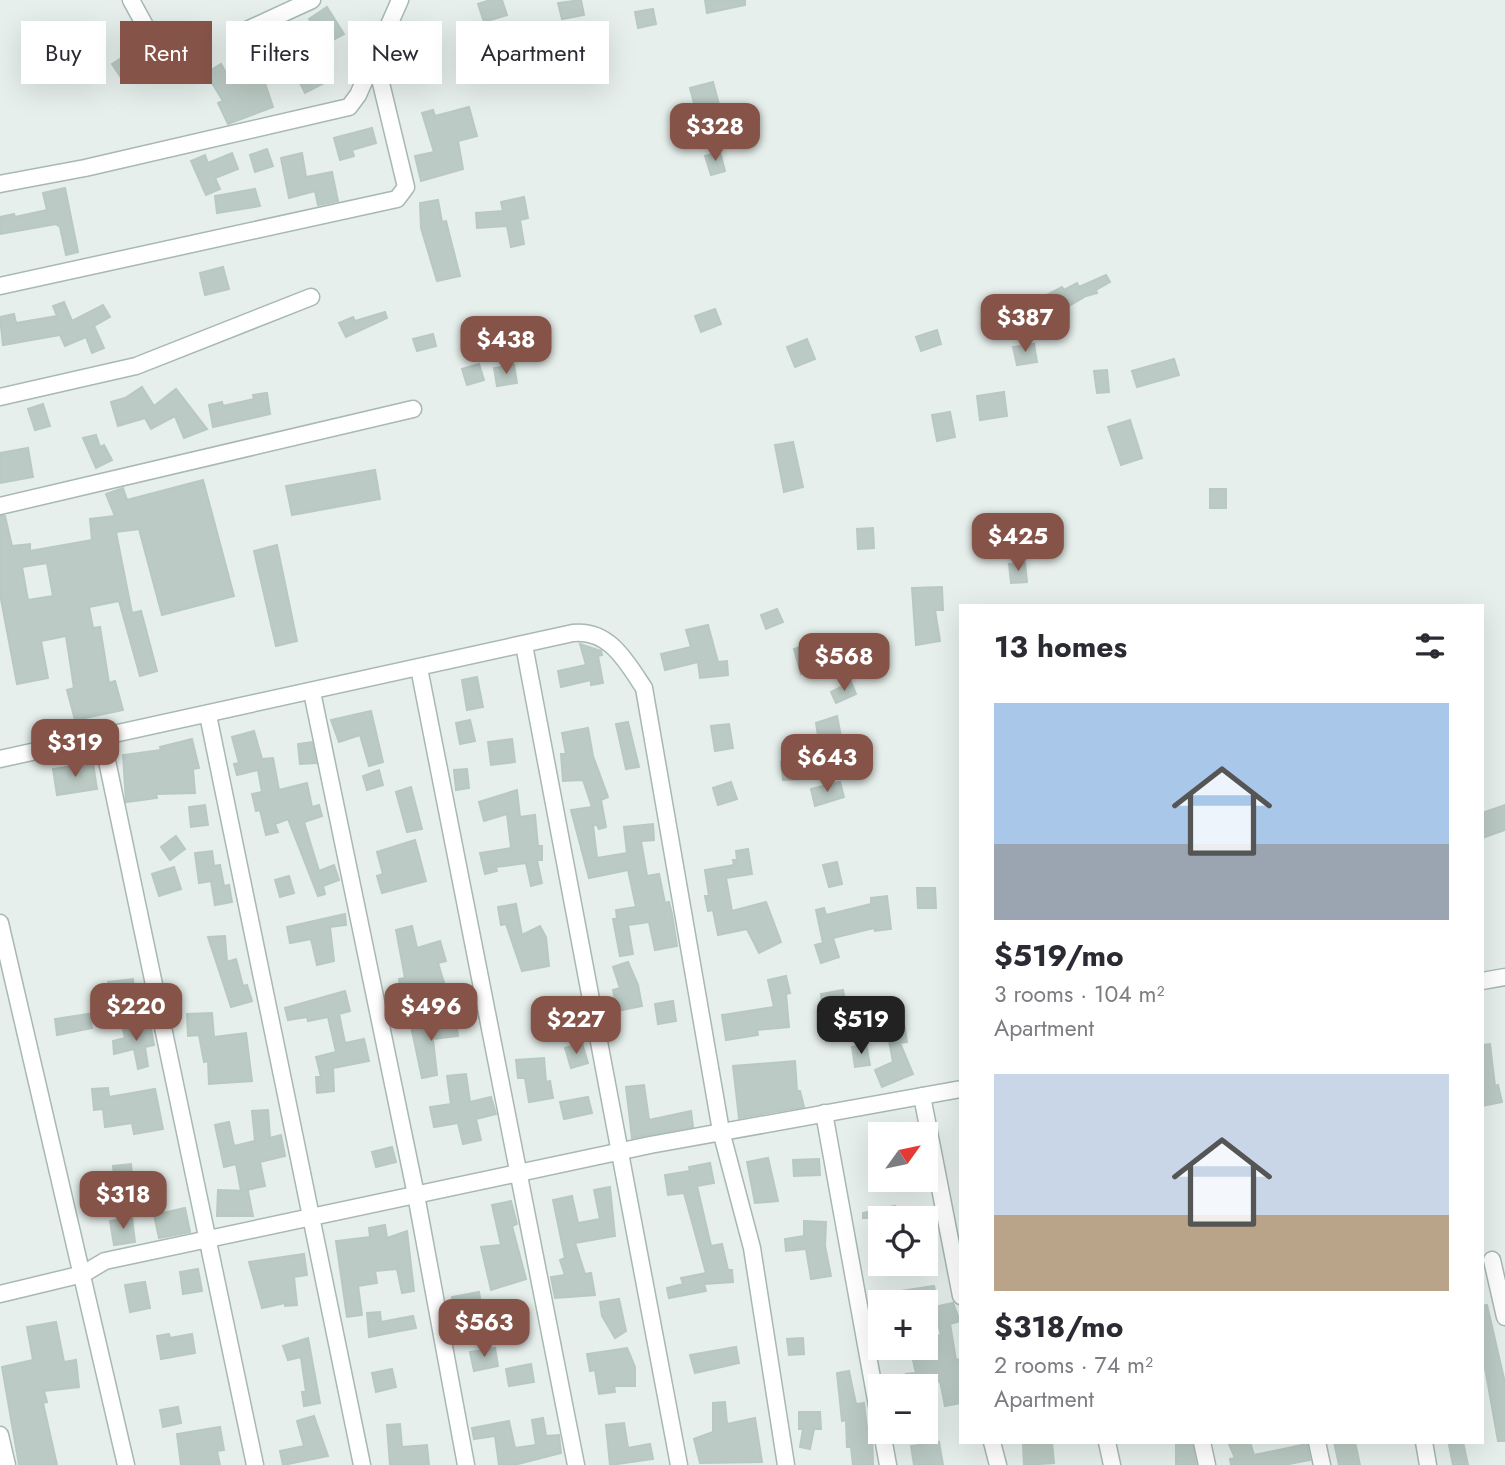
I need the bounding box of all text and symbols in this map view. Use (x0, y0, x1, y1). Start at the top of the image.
chip: Buy (21, 21, 106, 84)
chip: Rent (120, 21, 212, 84)
chip: Filters (226, 21, 334, 84)
chip: New (348, 21, 442, 84)
chip: Apartment (456, 21, 609, 84)
pin: $328 (674, 104, 756, 163)
text: $328 (686, 109, 744, 143)
pin: $387 (984, 294, 1066, 354)
text: $387 (997, 300, 1053, 334)
pin: $438 (465, 316, 547, 376)
text: $438 (476, 322, 536, 356)
pin: $425 (977, 514, 1059, 573)
text: $425 (988, 519, 1048, 553)
text: 13 homes (994, 625, 1127, 668)
icon: filters (1411, 627, 1449, 665)
pin: $568 (803, 634, 885, 693)
text: $568 (815, 639, 873, 673)
pin: $319 (34, 720, 116, 779)
text: $319 (47, 725, 103, 759)
pin: $643 (786, 734, 868, 794)
text: $643 (797, 740, 857, 774)
icon: home (1159, 748, 1285, 874)
text: $519/mo (994, 934, 1124, 977)
text: 3 rooms · 104 m² (994, 977, 1164, 1011)
pin: $220 (95, 984, 177, 1043)
pin: $496 (390, 984, 472, 1043)
text: $220 (106, 989, 166, 1023)
text: $496 (400, 989, 462, 1023)
pin: $227 (535, 996, 617, 1056)
pin: $519 (820, 996, 902, 1056)
text: $227 (547, 1002, 605, 1036)
text: $519 (833, 1002, 889, 1036)
text: Apartment (994, 1011, 1094, 1045)
icon: home (1159, 1119, 1285, 1245)
north arrow (868, 1122, 938, 1192)
map controls (868, 1122, 938, 1444)
pin: $318 (82, 1172, 164, 1231)
text: $318 (96, 1177, 150, 1211)
button: locate (868, 1206, 938, 1276)
button: + (868, 1290, 938, 1360)
pin: $563 (443, 1300, 525, 1359)
text: $563 (455, 1305, 513, 1339)
text: $318/mo (994, 1305, 1123, 1348)
text: 2 rooms · 74 m² (994, 1348, 1153, 1382)
button: − (868, 1374, 938, 1444)
text: Apartment (994, 1382, 1094, 1416)

